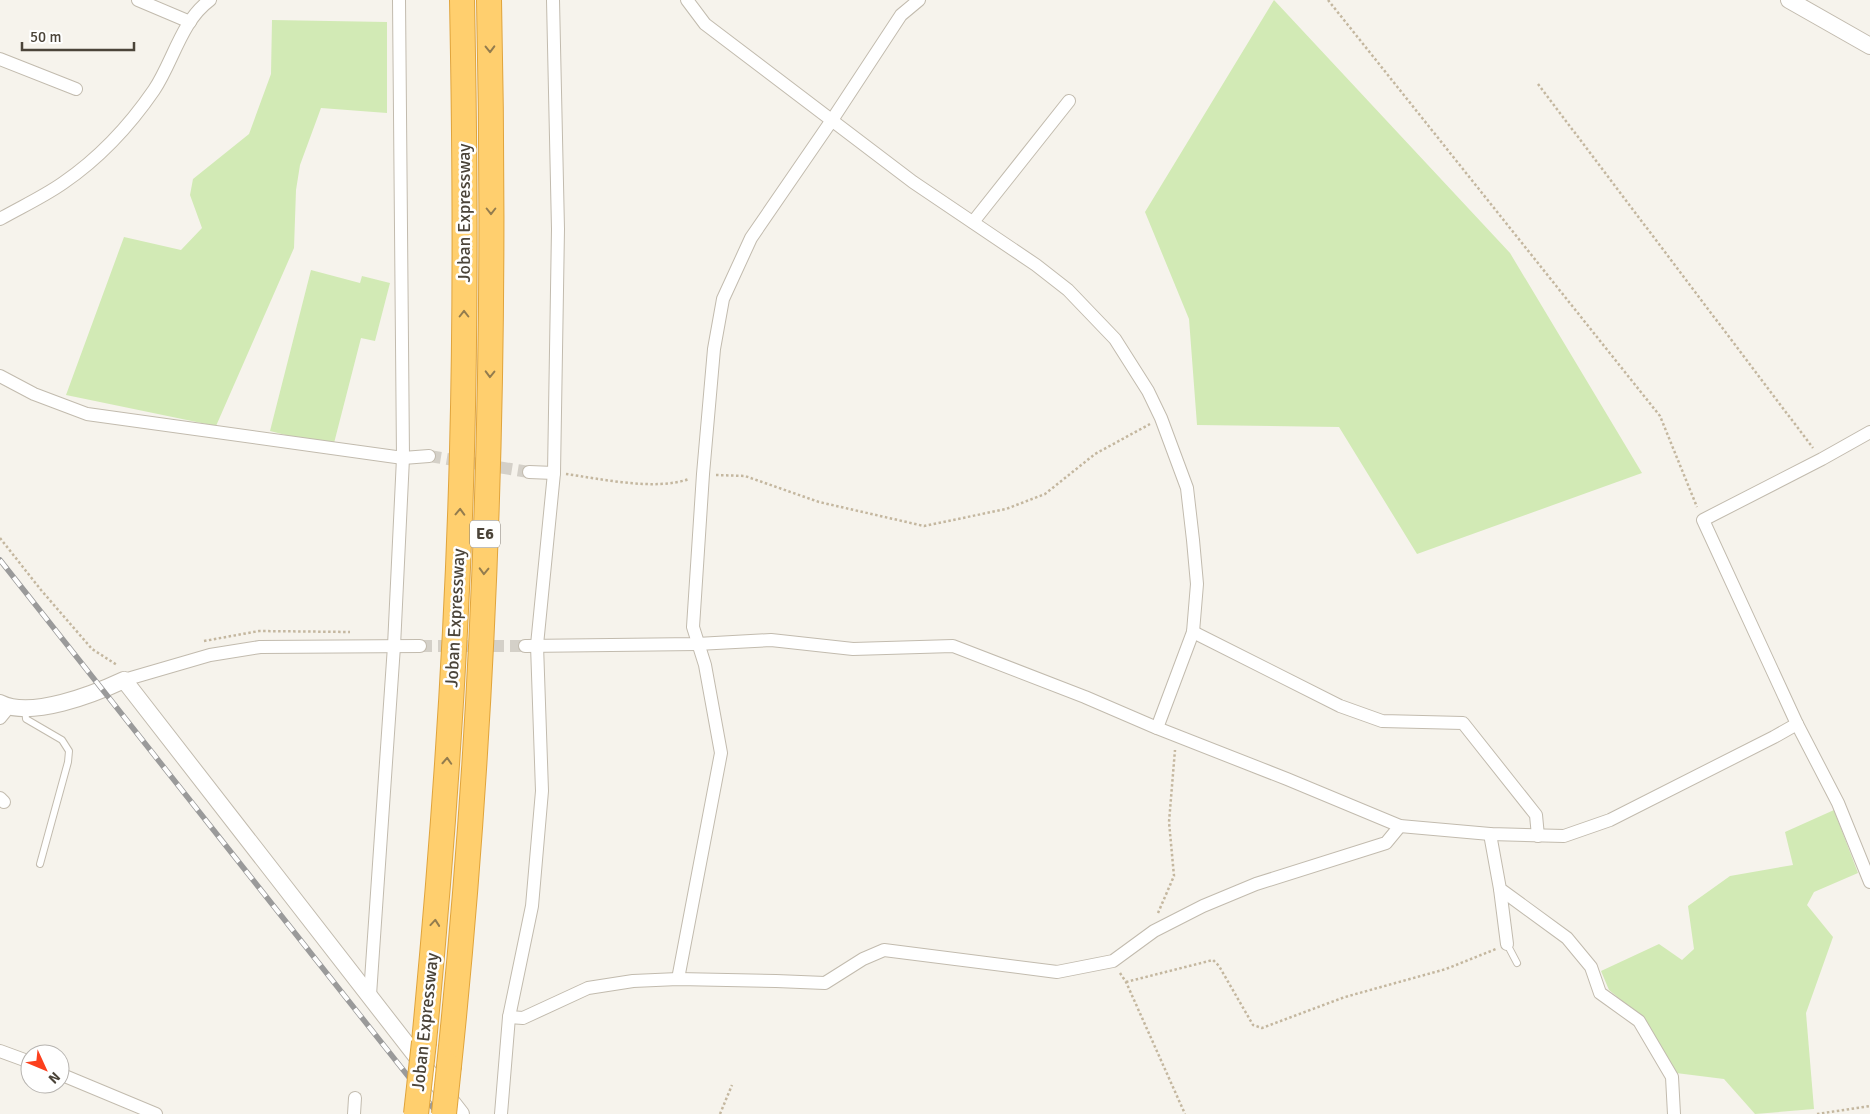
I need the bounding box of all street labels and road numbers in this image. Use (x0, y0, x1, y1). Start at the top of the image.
street label: Joban Expressway (453, 143, 475, 283)
road number: E6 (470, 520, 500, 548)
street label: Joban Expressway (440, 547, 470, 688)
street label: Joban Expressway (407, 951, 443, 1092)

